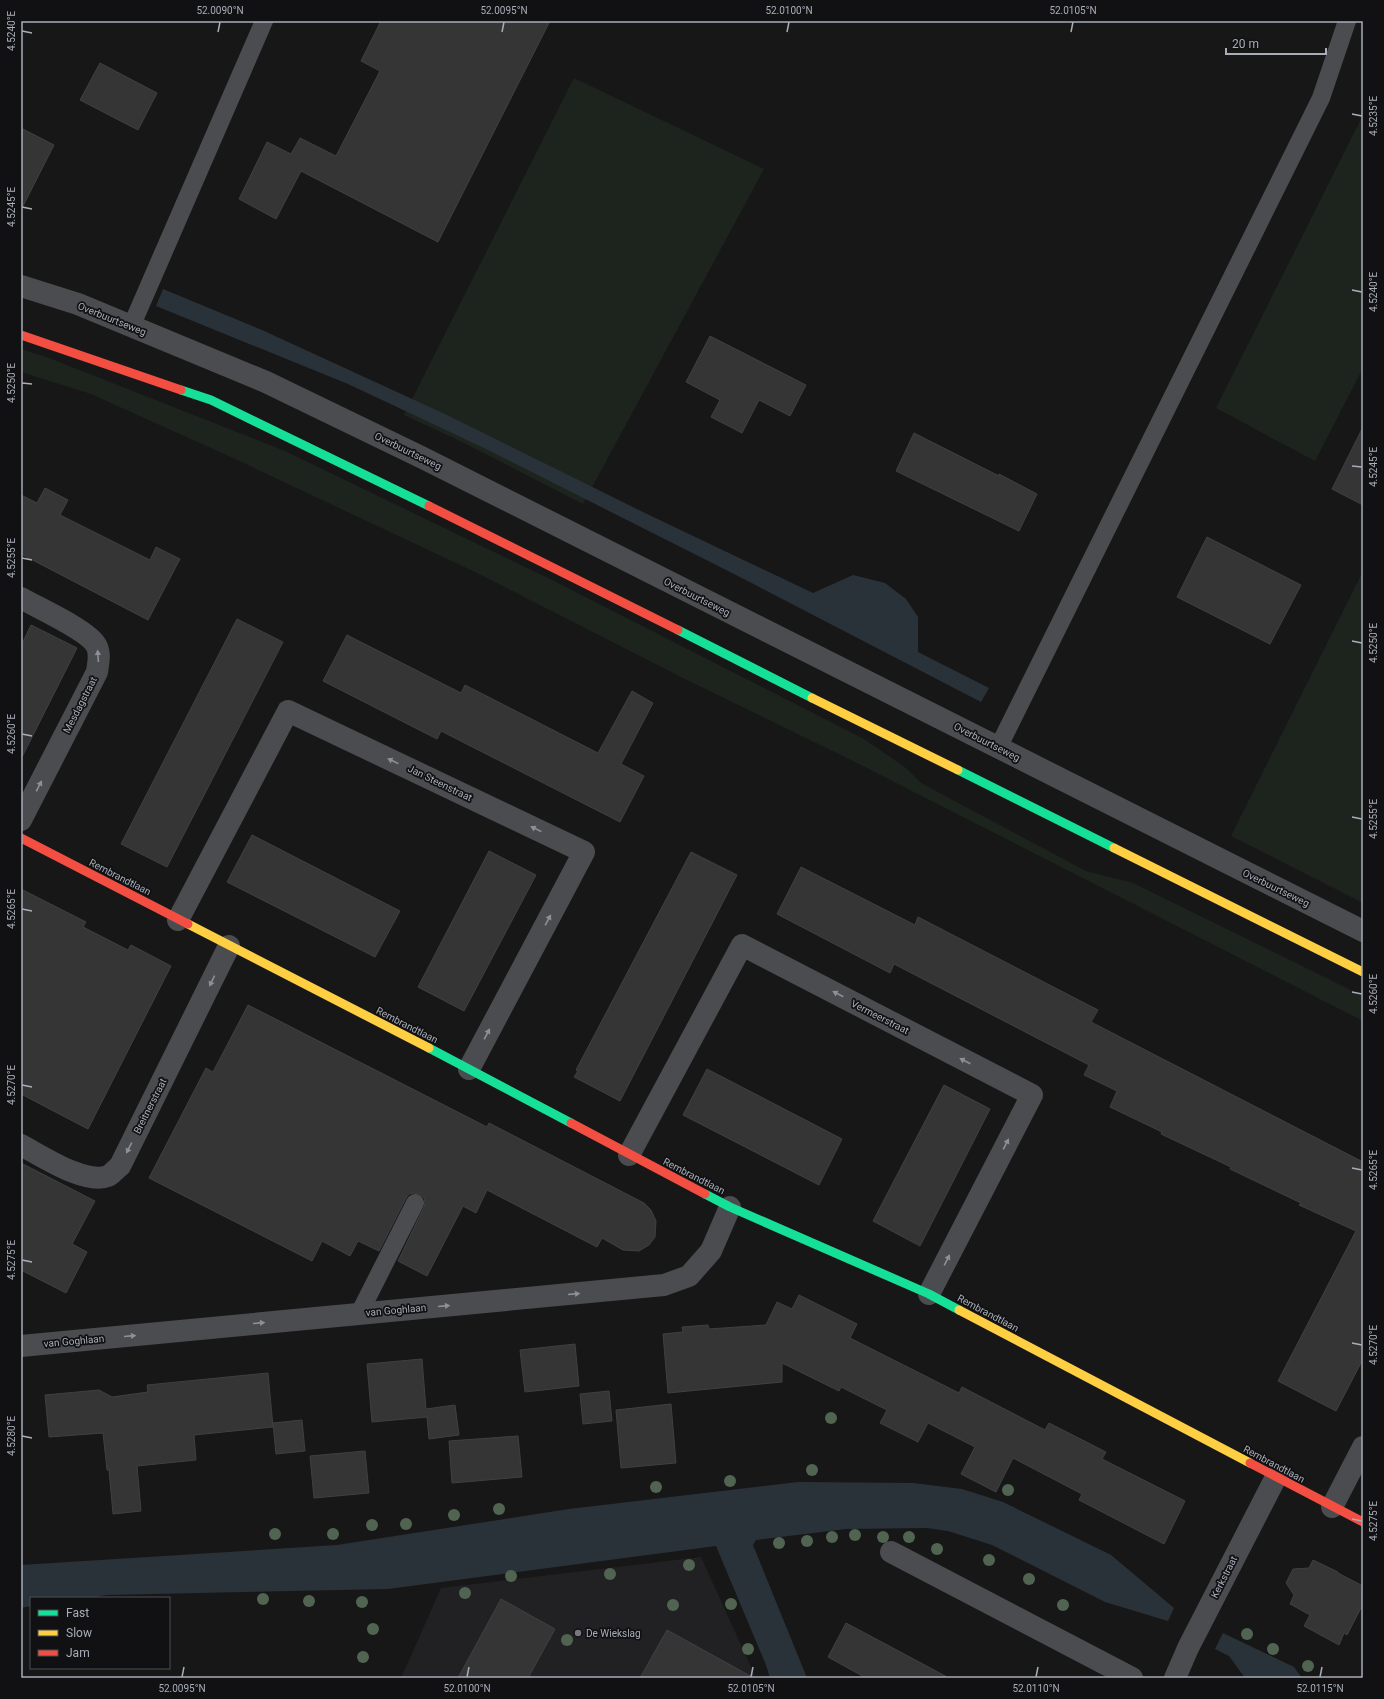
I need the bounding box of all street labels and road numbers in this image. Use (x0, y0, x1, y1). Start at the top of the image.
street label: Overbuurtseweg (76, 300, 148, 338)
street label: Overbuurtseweg (373, 430, 443, 472)
street label: Overbuurtseweg (662, 576, 732, 618)
street label: Mesdagstraat (61, 675, 99, 735)
street label: Overbuurtseweg (952, 721, 1022, 763)
street label: Jan Steenstraat (406, 763, 474, 803)
street label: Rembrandtlaan (87, 857, 153, 897)
street label: Overbuurtseweg (1241, 867, 1311, 909)
street label: Vermeerstraat (849, 998, 911, 1036)
street label: Rembrandtlaan (374, 1005, 440, 1045)
street label: Breitnerstraat (131, 1077, 169, 1135)
street label: Rembrandtlaan (661, 1156, 727, 1196)
street label: Rembrandtlaan (956, 1292, 1020, 1334)
street label: van Goghlaan (365, 1302, 427, 1318)
street label: van Goghlaan (43, 1333, 105, 1349)
street label: Rembrandtlaan (1242, 1443, 1306, 1485)
street label: Kerkstraat (1209, 1554, 1239, 1600)

